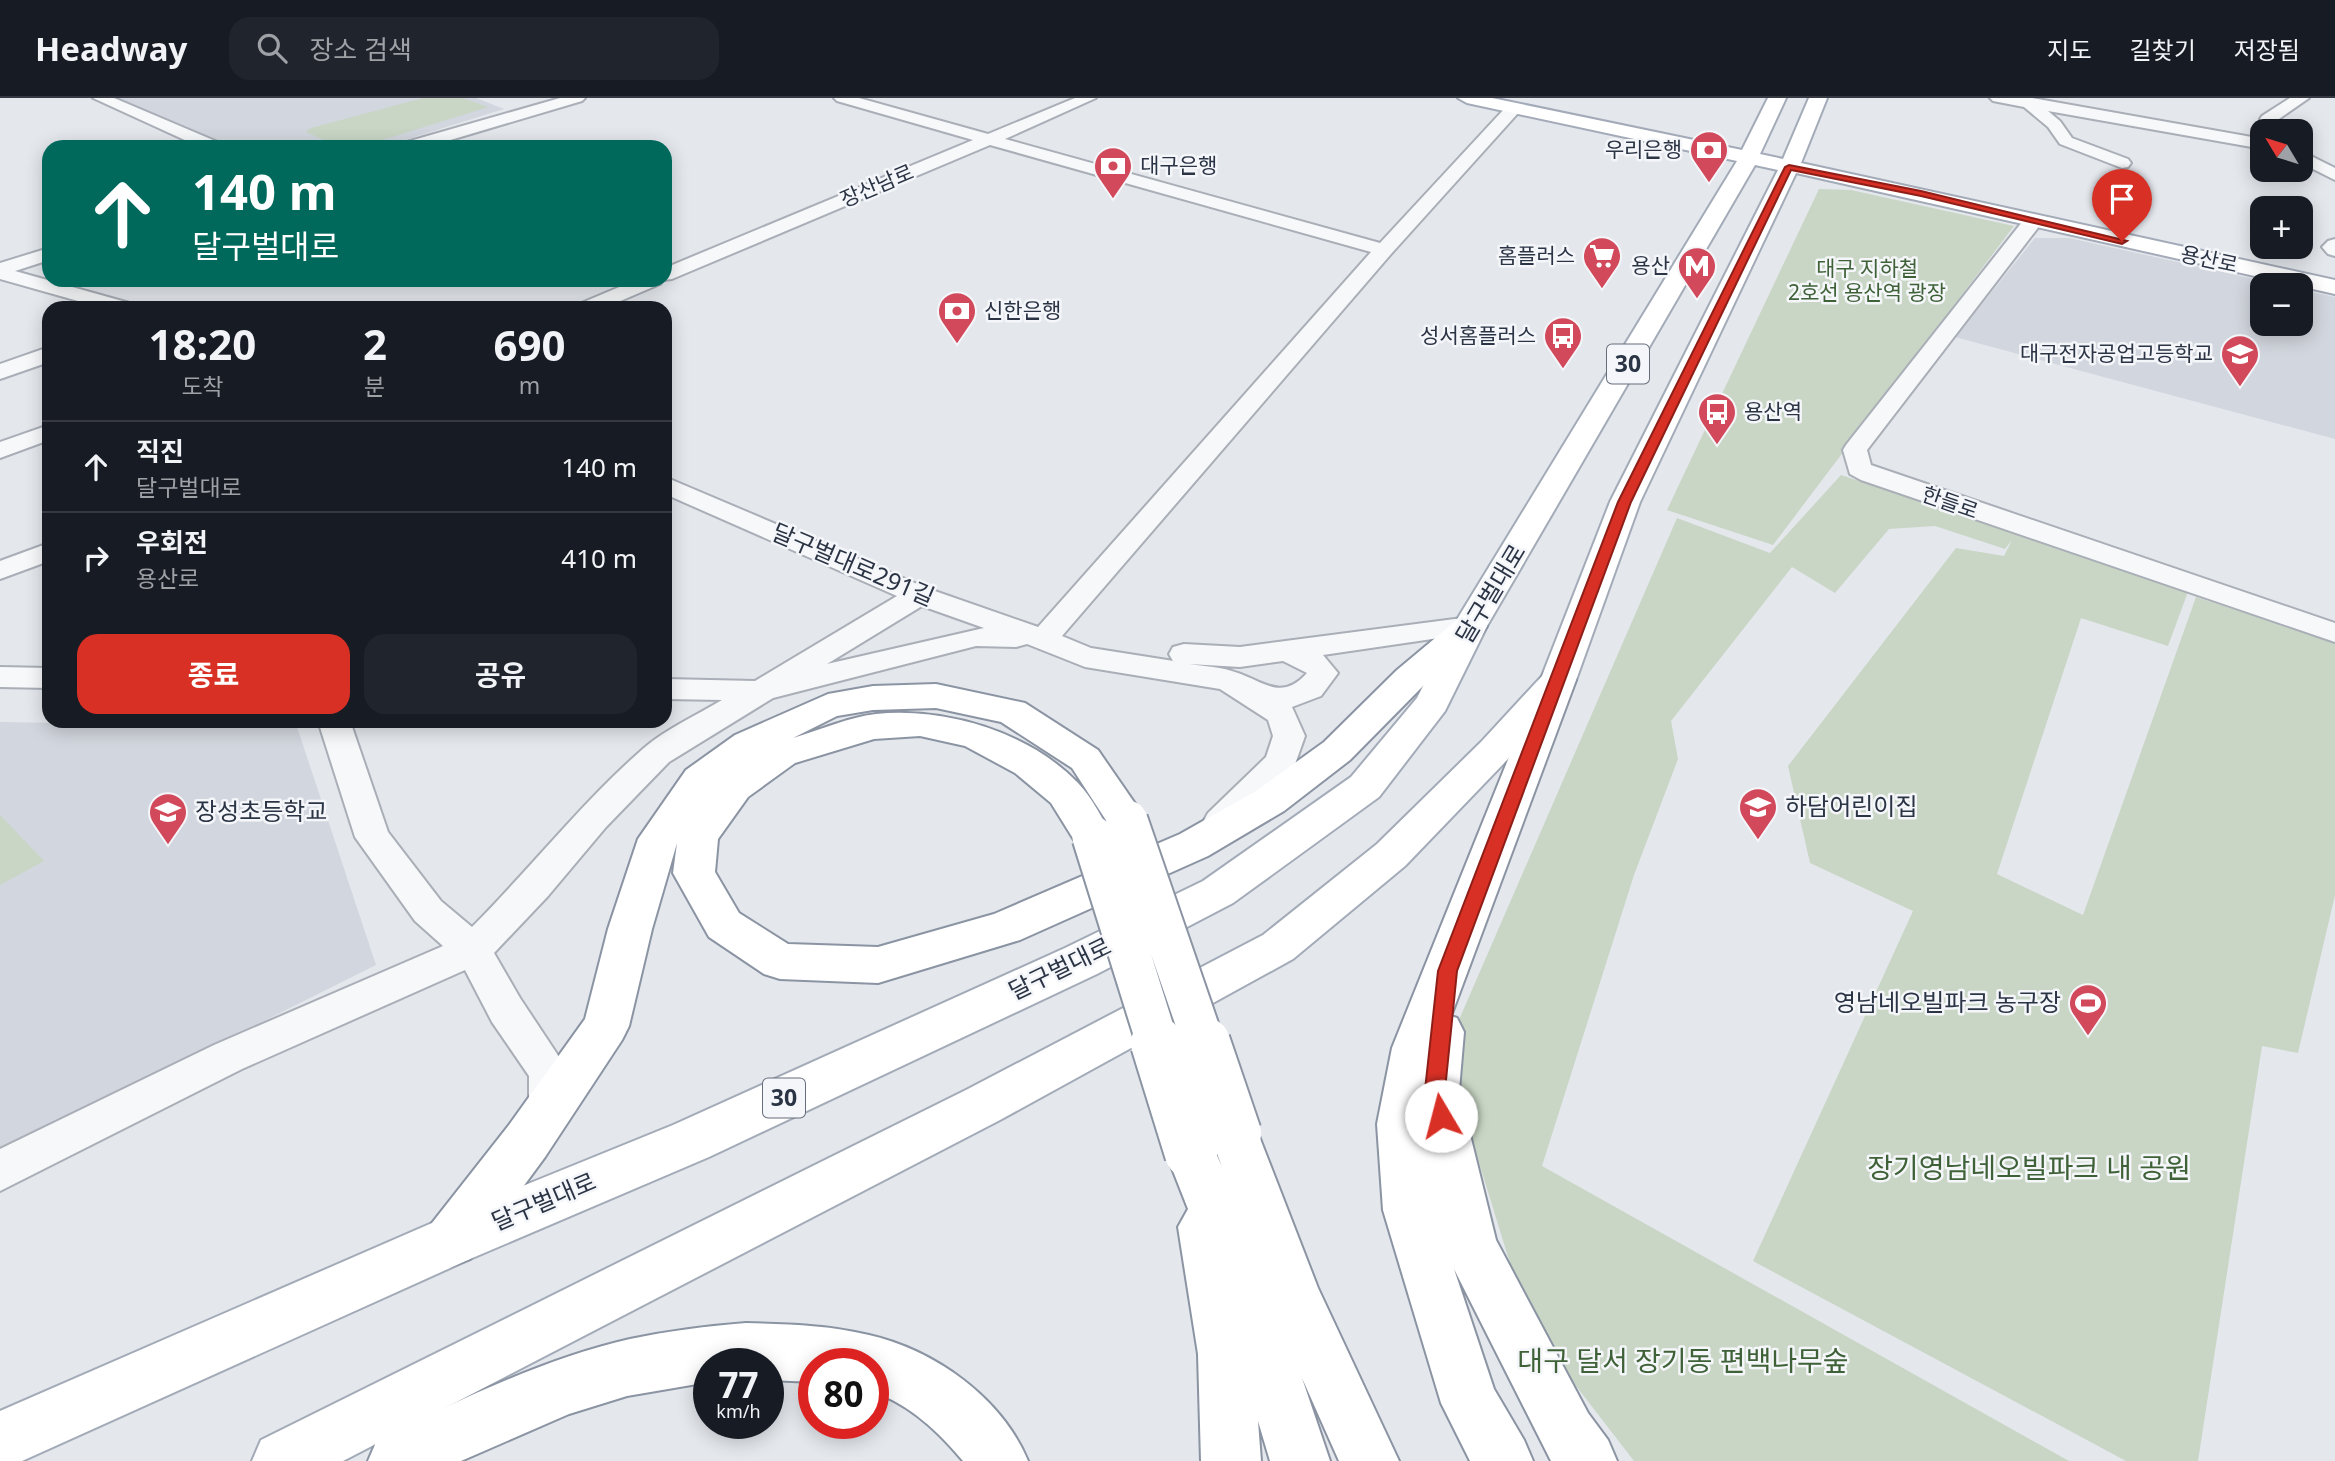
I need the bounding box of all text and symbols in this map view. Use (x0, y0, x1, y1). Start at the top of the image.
search box (229, 17, 719, 80)
text: Headway (35, 26, 187, 71)
icon: search (253, 29, 291, 67)
text: 장소 검색 (309, 31, 412, 67)
text: 지도 (2047, 33, 2092, 66)
text: 길찾기 (2130, 33, 2196, 66)
text: 저장됨 (2234, 33, 2300, 66)
north arrow (2250, 119, 2314, 182)
map controls (2250, 119, 2313, 336)
bank icon: 우리은행 (1688, 129, 1730, 184)
place label: 우리은행 (1605, 135, 1682, 163)
bank icon: 대구은행 (1092, 145, 1134, 200)
place label: 대구은행 (1140, 151, 1217, 179)
street label: 장산남로 (836, 157, 918, 213)
text: 140 m (192, 158, 337, 224)
icon: ahead (77, 168, 168, 259)
pin (2092, 169, 2152, 241)
icon: arrive (2103, 180, 2141, 218)
button: + (2250, 196, 2313, 259)
text: 달구벌대로 (192, 224, 339, 267)
supermarket icon: 홈플러스 (1581, 235, 1623, 290)
street label: 용산로 (2178, 239, 2240, 279)
place label: 홈플러스 (1498, 241, 1575, 269)
metro station icon: 용산 (1676, 245, 1718, 300)
place label: 용산 (1631, 251, 1670, 279)
park label: 대구 지하철 2호선 용산역 광장 (1788, 254, 1946, 306)
button: − (2250, 273, 2313, 336)
bank icon: 신한은행 (936, 290, 978, 345)
place label: 신한은행 (984, 296, 1061, 324)
text: 18:20 (148, 315, 256, 372)
text: 2 (363, 315, 387, 372)
bus stop icon: 성서홈플러스 (1542, 315, 1584, 370)
text: 690 (493, 316, 565, 373)
place label: 성서홈플러스 (1420, 321, 1536, 349)
school or university icon: 대구전자공업고등학교 (2219, 333, 2261, 388)
place label: 대구전자공업고등학교 (2020, 339, 2213, 367)
road number: 30 (1607, 344, 1649, 384)
text: m (519, 369, 540, 401)
text: 도착 (181, 370, 224, 402)
text: 분 (364, 370, 385, 402)
bus stop icon: 용산역 (1696, 391, 1738, 446)
place label: 용산역 (1744, 397, 1802, 425)
text: 직진 (136, 433, 184, 469)
icon: ahead (77, 448, 115, 486)
text: 140 m (561, 449, 637, 485)
text: 달구벌대로 (136, 471, 242, 503)
street label: 한들로 (1918, 479, 1982, 525)
street label: 달구벌대로291길 (767, 515, 940, 613)
text: 우회전 (136, 524, 208, 560)
street label: 달구벌대로 (1447, 537, 1532, 649)
icon: right (77, 539, 115, 577)
text: 410 m (561, 540, 637, 576)
text: 용산로 (136, 562, 199, 594)
button: 종료 (77, 634, 350, 714)
button: 공유 (364, 634, 637, 714)
school or university icon: 하담어린이집 (1737, 786, 1779, 841)
place label: 하담어린이집 (1785, 789, 1917, 822)
school or university icon: 장성초등학교 (147, 791, 189, 846)
place label: 장성초등학교 (195, 794, 327, 827)
street label: 달구벌대로 (1002, 929, 1116, 1007)
sports icon: 영남네오빌파크 농구장 (2067, 982, 2109, 1037)
place label: 영남네오빌파크 농구장 (1834, 985, 2061, 1018)
road number: 30 (763, 1079, 805, 1118)
position arrow (1404, 1079, 1478, 1153)
park label: 장기영남네오빌파크 내 공원 (1867, 1148, 2191, 1186)
street label: 달구벌대로 (486, 1164, 601, 1237)
park label: 대구 달서 장기동 편백나무숲 (1518, 1341, 1848, 1379)
speed limit sign: 80 (798, 1348, 889, 1439)
text: 77 (718, 1361, 759, 1408)
text: km/h (716, 1399, 761, 1423)

